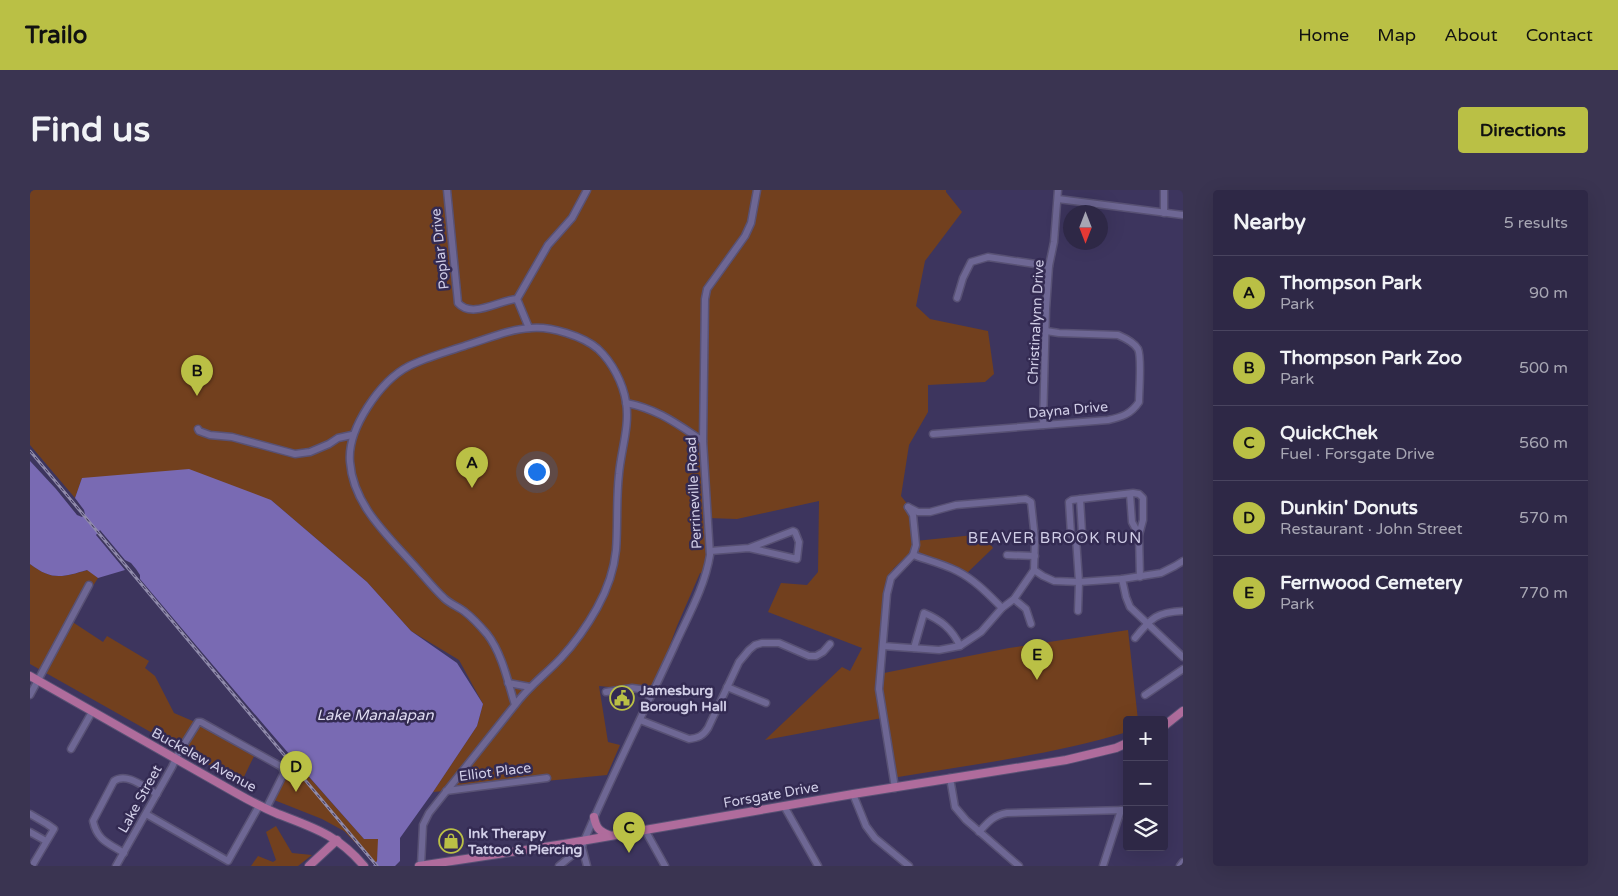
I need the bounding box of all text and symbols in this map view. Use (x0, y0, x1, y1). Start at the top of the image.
text: Trailo (25, 21, 87, 50)
text: Home (1298, 24, 1349, 46)
text: Map (1377, 24, 1416, 46)
text: About (1444, 24, 1498, 46)
text: Contact (1526, 24, 1593, 46)
button: Directions (1458, 107, 1588, 153)
text: Find us (30, 109, 150, 151)
north arrow (1063, 205, 1108, 250)
street label: Poplar Drive (427, 208, 453, 290)
text: Nearby (1233, 210, 1306, 235)
text: 5 results (1504, 213, 1568, 233)
street label: Christinalynn Drive (1024, 259, 1048, 385)
text: Thompson Park (1280, 272, 1422, 294)
text: A (1243, 283, 1255, 303)
text: 90 m (1529, 283, 1568, 303)
text: Park (1280, 294, 1314, 314)
text: Thompson Park Zoo (1280, 347, 1462, 369)
pin: B (181, 355, 213, 396)
text: B (1243, 358, 1255, 378)
text: 500 m (1519, 358, 1568, 378)
text: Park (1280, 369, 1314, 389)
street label: Dayna Drive (1027, 398, 1109, 422)
text: QuickChek (1280, 422, 1378, 444)
text: C (1243, 433, 1255, 453)
text: 560 m (1519, 433, 1568, 453)
street label: Perrineville Road (683, 436, 705, 550)
text: Fuel · Forsgate Drive (1280, 444, 1435, 464)
pin: A (456, 447, 488, 488)
your location (524, 459, 550, 485)
text: Dunkin' Donuts (1280, 497, 1418, 519)
text: D (1243, 508, 1255, 528)
text: 570 m (1519, 508, 1568, 528)
text: Restaurant · John Street (1280, 519, 1463, 539)
district label: BEAVER BROOK RUN (968, 529, 1142, 547)
text: Fernwood Cemetery (1280, 572, 1462, 594)
text: E (1244, 583, 1254, 603)
text: 770 m (1519, 583, 1568, 603)
text: Park (1280, 594, 1314, 614)
pin: E (1021, 639, 1053, 680)
place label: Jamesburg Borough Hall (639, 682, 727, 715)
public building icon: Jamesburg Borough Hall (609, 685, 635, 711)
water label: Lake Manalapan (316, 706, 434, 724)
map controls (1123, 716, 1168, 851)
button: + (1123, 716, 1168, 761)
street label: Buckelew Avenue (149, 724, 259, 796)
pin: D (280, 751, 312, 792)
street label: Elliot Place (458, 759, 532, 785)
button: − (1123, 761, 1168, 806)
street label: Lake Street (114, 762, 166, 836)
street label: Forsgate Drive (722, 778, 820, 812)
button: layers (1123, 806, 1168, 851)
pin: C (613, 812, 645, 853)
place label: Ink Therapy Tattoo & Piercing (467, 825, 583, 858)
shop icon: Ink Therapy Tattoo & Piercing (438, 828, 464, 854)

